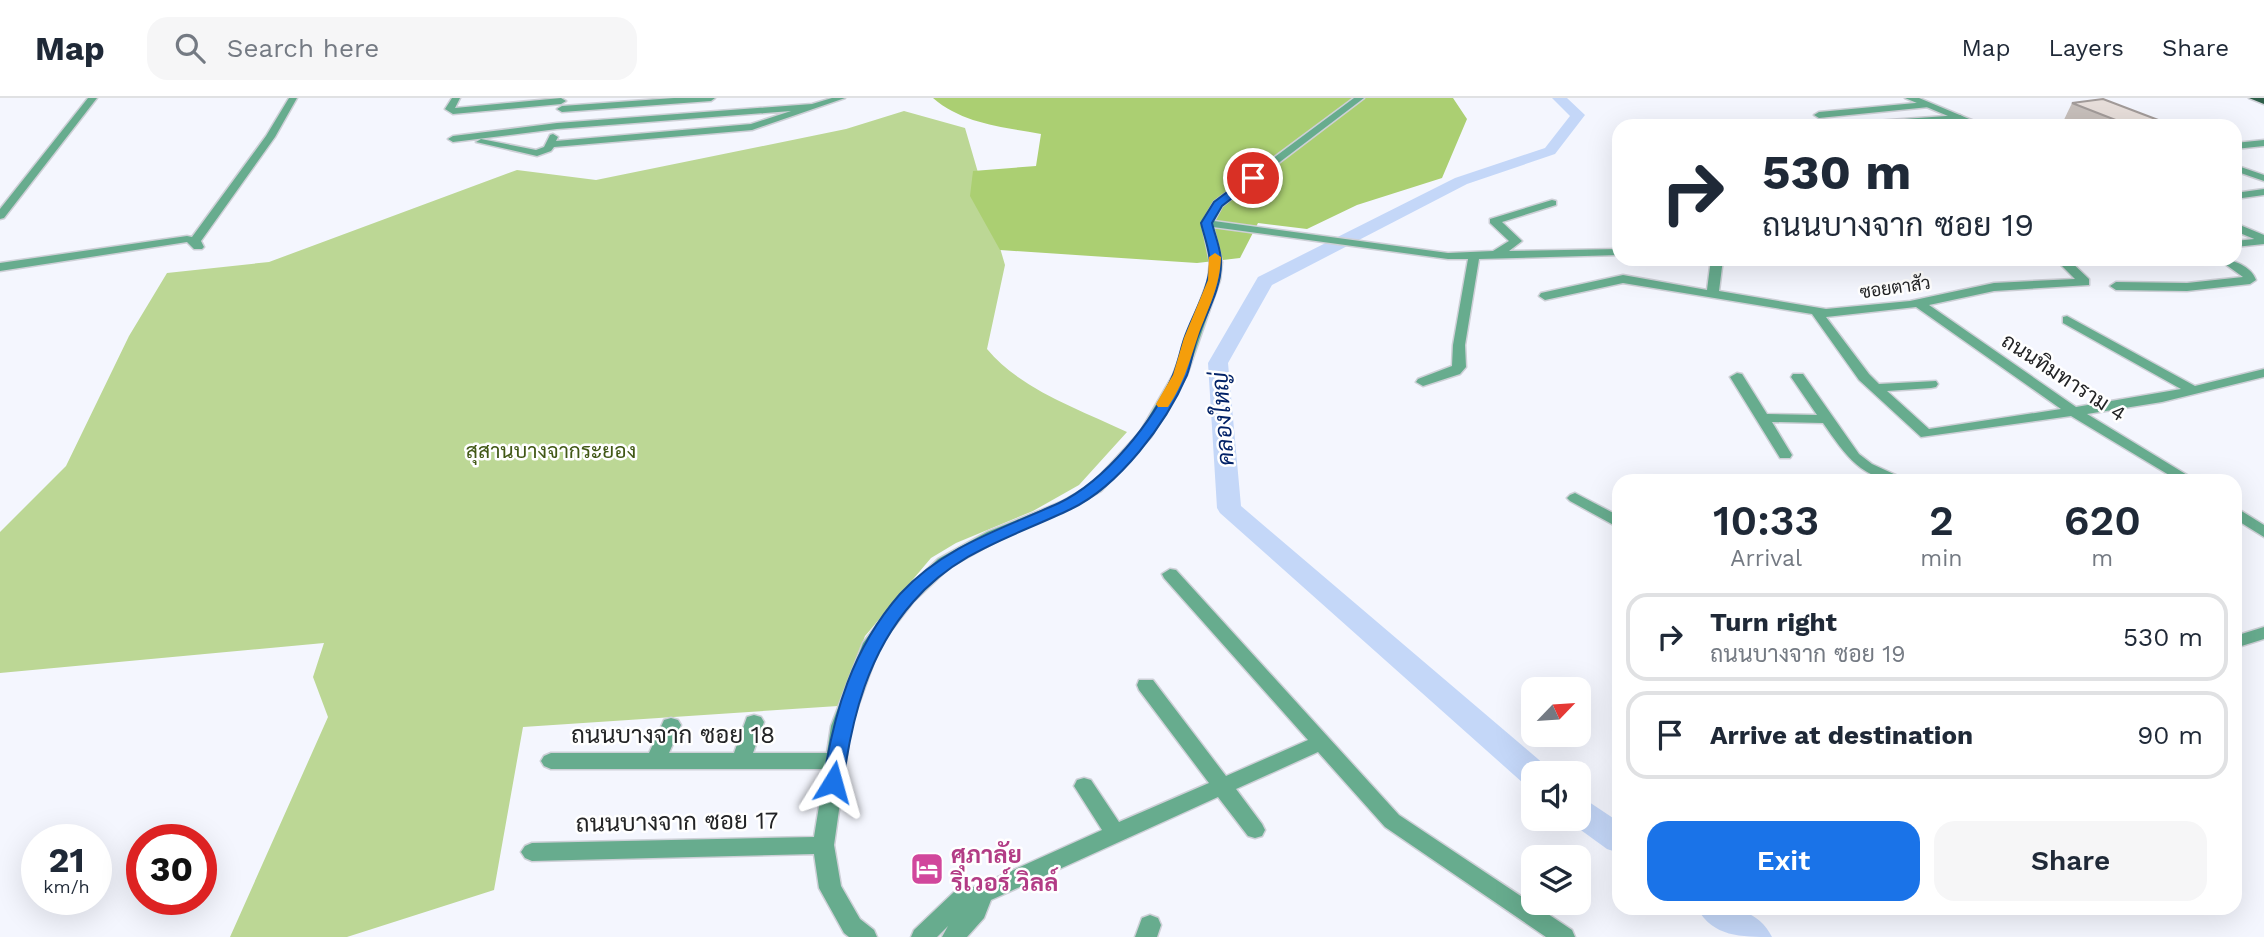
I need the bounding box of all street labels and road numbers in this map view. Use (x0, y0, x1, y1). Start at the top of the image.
street label: ซอยตาสัว (1858, 272, 1932, 302)
street label: ถนนทิมทาราม 4 (1997, 328, 2131, 426)
street label: ถนนบางจาก ซอย 18 (571, 721, 775, 749)
street label: ถนนบางจาก ซอย 17 (575, 806, 779, 838)

